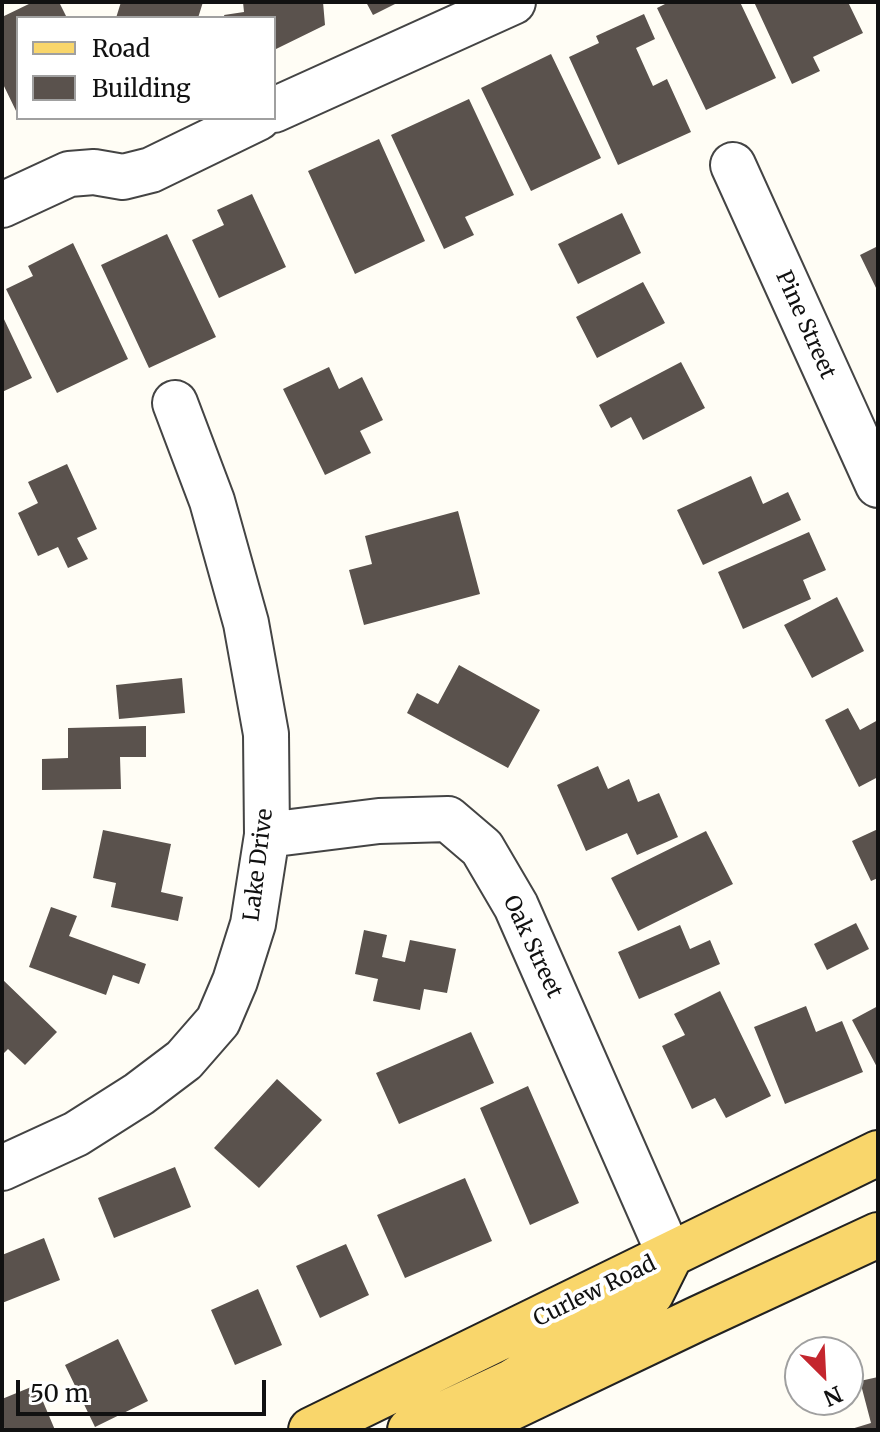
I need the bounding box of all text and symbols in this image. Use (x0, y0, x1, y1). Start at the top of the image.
legend (16, 16, 276, 120)
text: Road (92, 33, 150, 64)
text: Building (92, 73, 191, 104)
street label: Pine Street (769, 267, 841, 383)
street label: Lake Drive (239, 807, 279, 923)
street label: Oak Street (497, 892, 567, 1002)
street label: Curlew Road (530, 1251, 660, 1333)
north arrow (784, 1336, 864, 1416)
scale bar (20, 1364, 270, 1414)
text: 50 m (30, 1378, 89, 1409)
text: N (819, 1380, 847, 1412)

